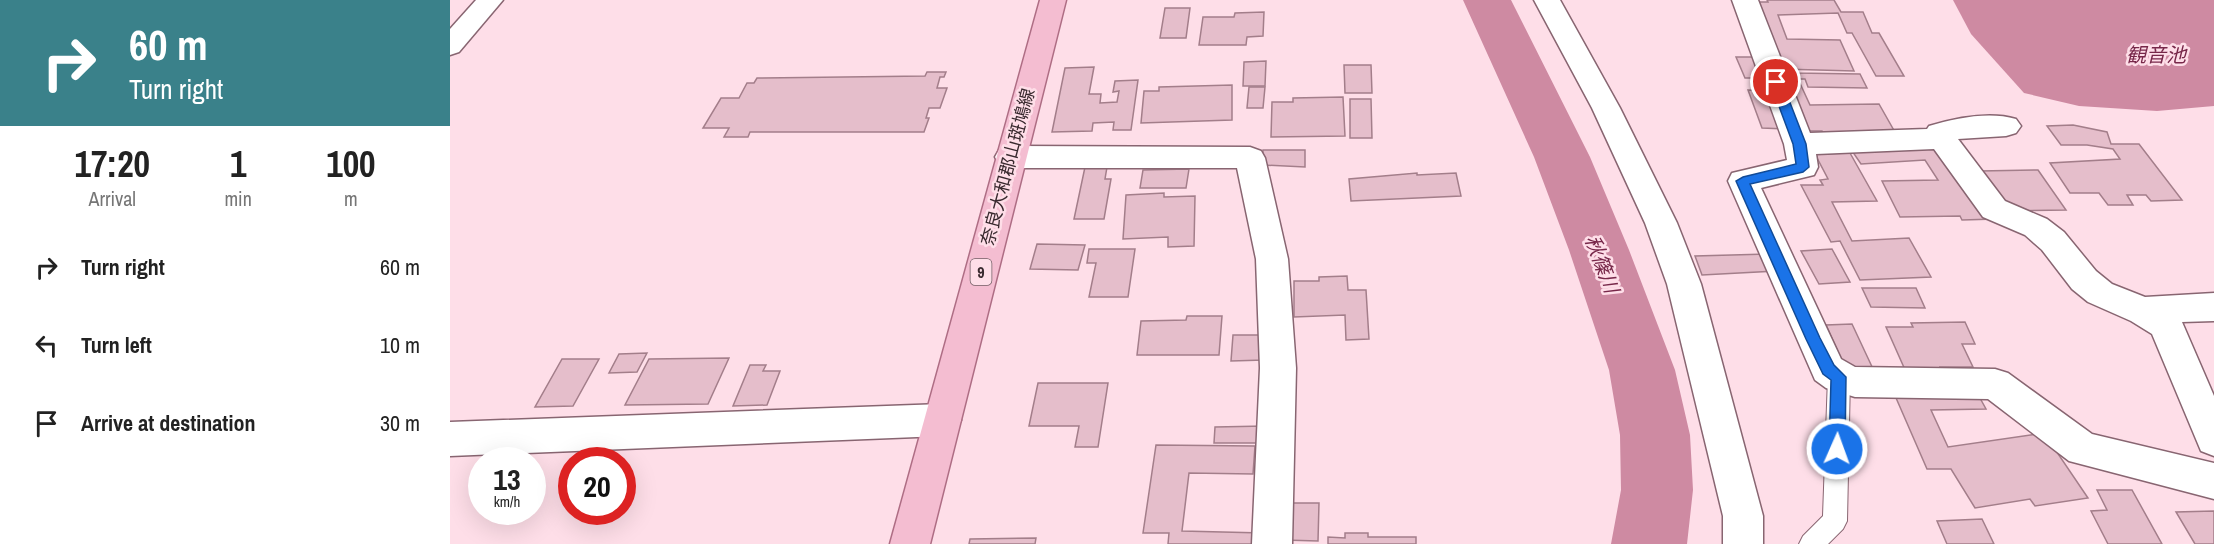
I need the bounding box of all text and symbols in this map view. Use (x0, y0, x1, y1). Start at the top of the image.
text: 60 m (129, 17, 208, 73)
icon: right (30, 24, 108, 102)
water label: 観音池 (2126, 41, 2188, 68)
pin (1750, 56, 1801, 107)
icon: arrive (1759, 65, 1792, 98)
text: Turn right (129, 71, 223, 107)
street label: 奈良大和郡山斑鳩線 (974, 85, 1041, 248)
text: 17:20 (74, 140, 150, 188)
text: 1 (230, 140, 246, 188)
text: 100 (326, 140, 376, 188)
text: Arrival (89, 185, 136, 212)
text: min (224, 185, 252, 212)
text: m (344, 185, 358, 212)
water label: 秋篠川 (1579, 231, 1627, 299)
icon: right (30, 251, 63, 284)
text: Turn right (81, 252, 165, 282)
text: 60 m (380, 252, 420, 282)
road number: 9 (970, 259, 992, 285)
icon: left (30, 329, 63, 362)
text: Turn left (81, 330, 152, 360)
text: 10 m (380, 330, 420, 360)
icon: arrive (30, 407, 63, 440)
text: Arrive at destination (81, 408, 255, 438)
text: 30 m (380, 408, 420, 438)
position arrow (1805, 417, 1869, 481)
speed limit sign: 20 (558, 447, 636, 525)
text: 13 (493, 459, 521, 499)
text: km/h (494, 491, 520, 512)

